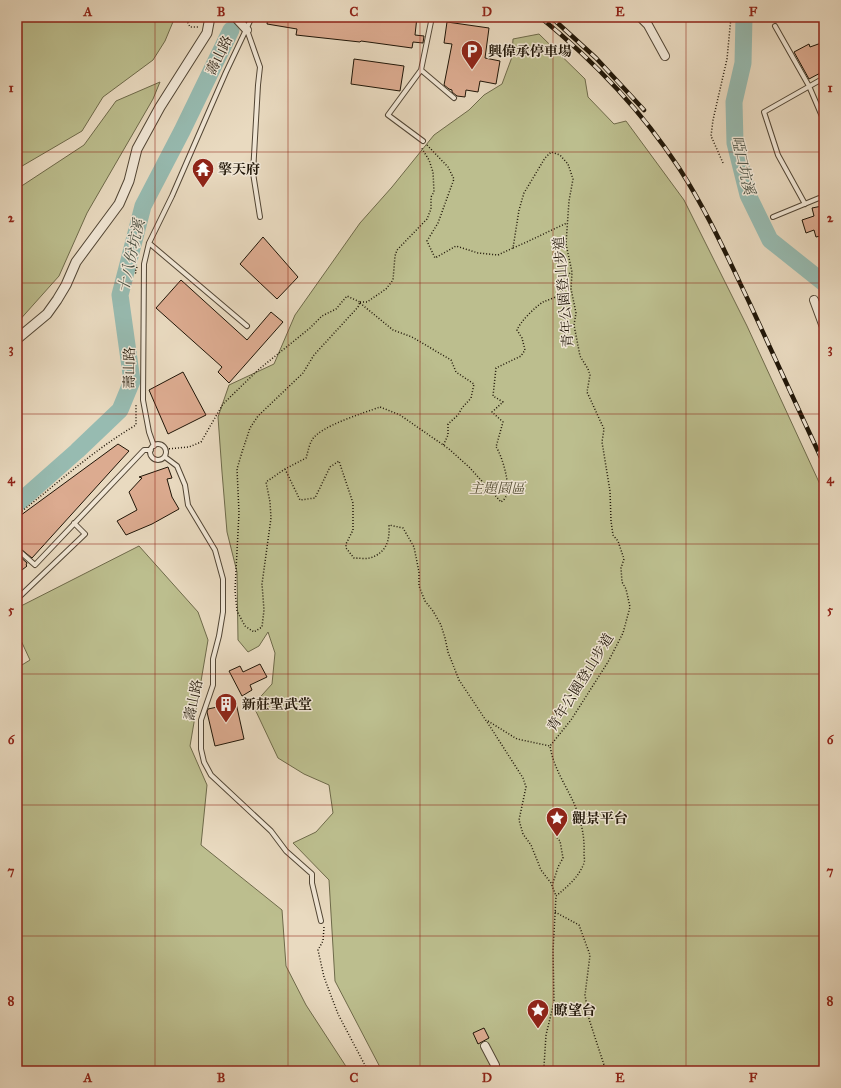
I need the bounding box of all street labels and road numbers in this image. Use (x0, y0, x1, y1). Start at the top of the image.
street label: 壽山路 (203, 33, 236, 78)
street label: 青年公園登山步道 (550, 235, 577, 348)
street label: 壽山路 (121, 347, 138, 389)
street label: 青年公園登山步道 (544, 630, 617, 734)
street label: 壽山路 (181, 678, 206, 722)

